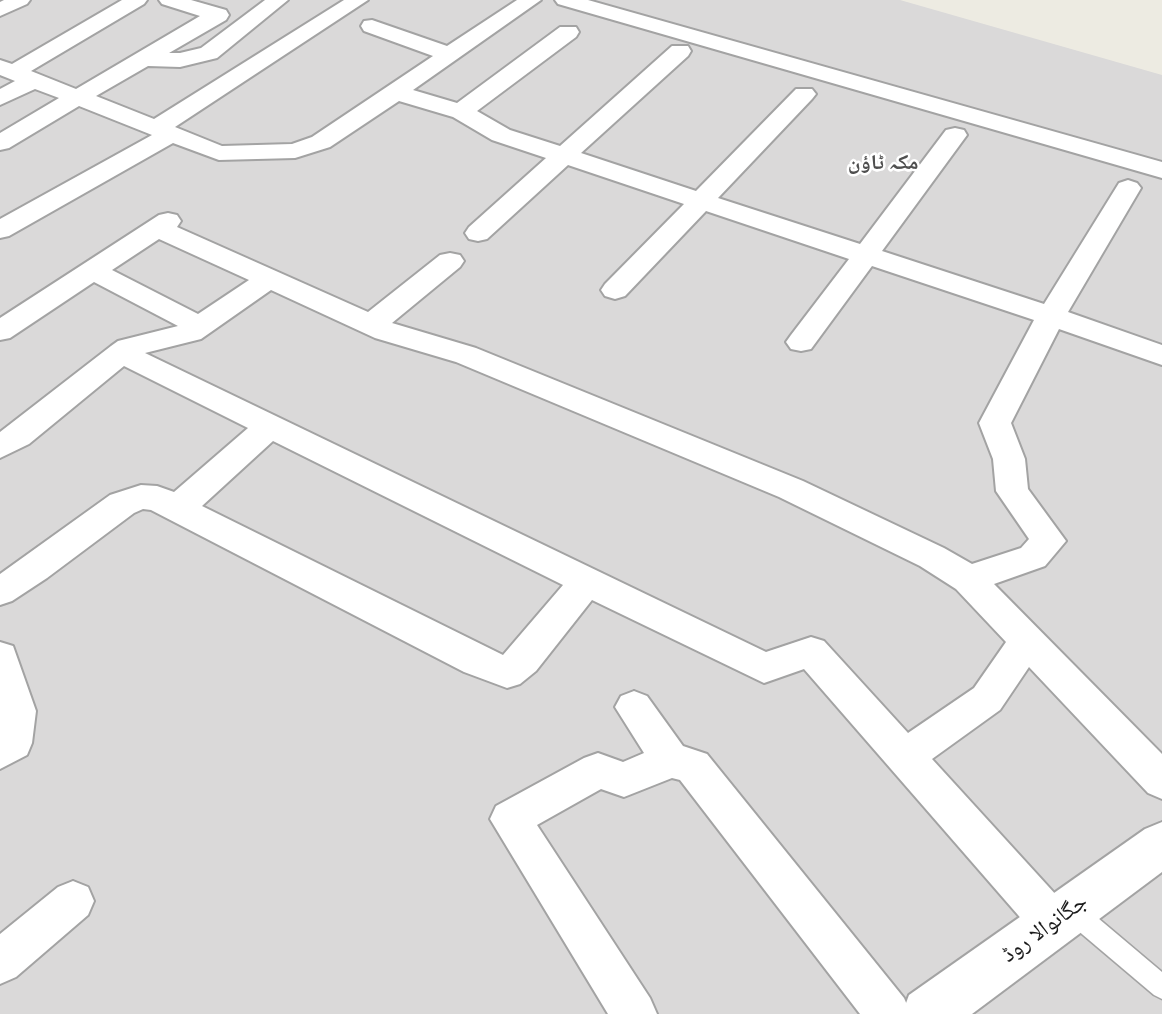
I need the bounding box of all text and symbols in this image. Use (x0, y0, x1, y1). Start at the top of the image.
district label: مکہ ٹاؤن (848, 151, 918, 177)
street label: جگانوالا روڈ (996, 888, 1094, 970)

